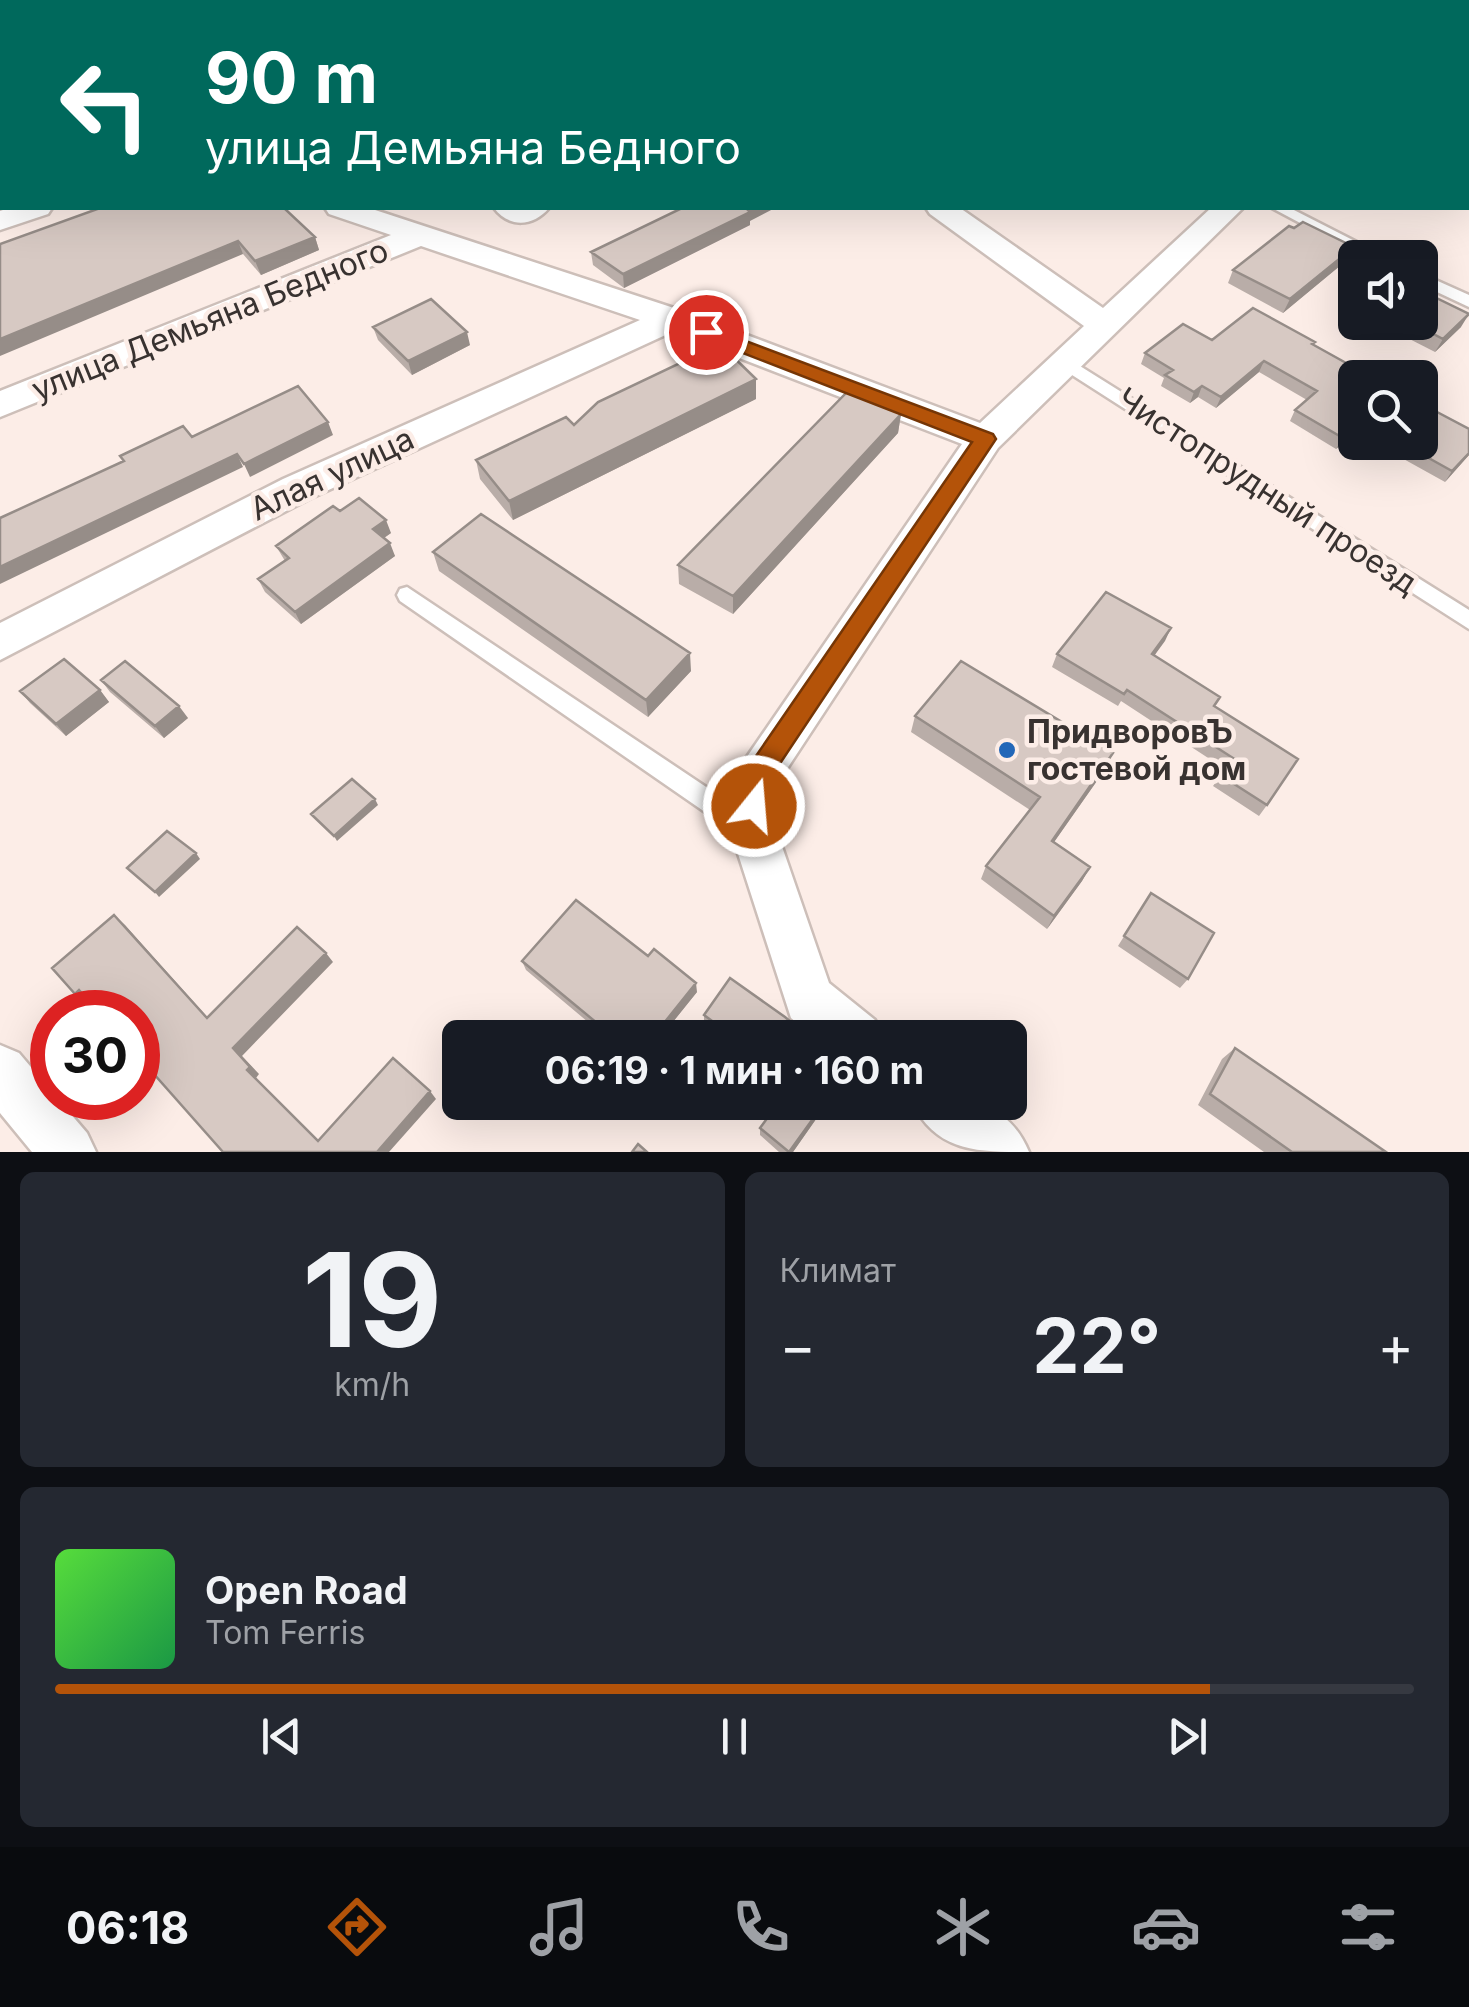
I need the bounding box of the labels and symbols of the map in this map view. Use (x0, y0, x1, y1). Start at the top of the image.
street label: улица Демьяна Бедного (26, 230, 394, 409)
pin (664, 290, 749, 375)
street label: Чистопрудный проезд (1110, 379, 1425, 602)
street label: Алая улица (244, 419, 420, 528)
place label: ПридворовЪ гостевой дом (1027, 712, 1246, 788)
marker: ПридворовЪ гостевой дом (996, 739, 1018, 761)
position arrow (702, 754, 806, 858)
speed limit sign: 30 (30, 990, 160, 1120)

